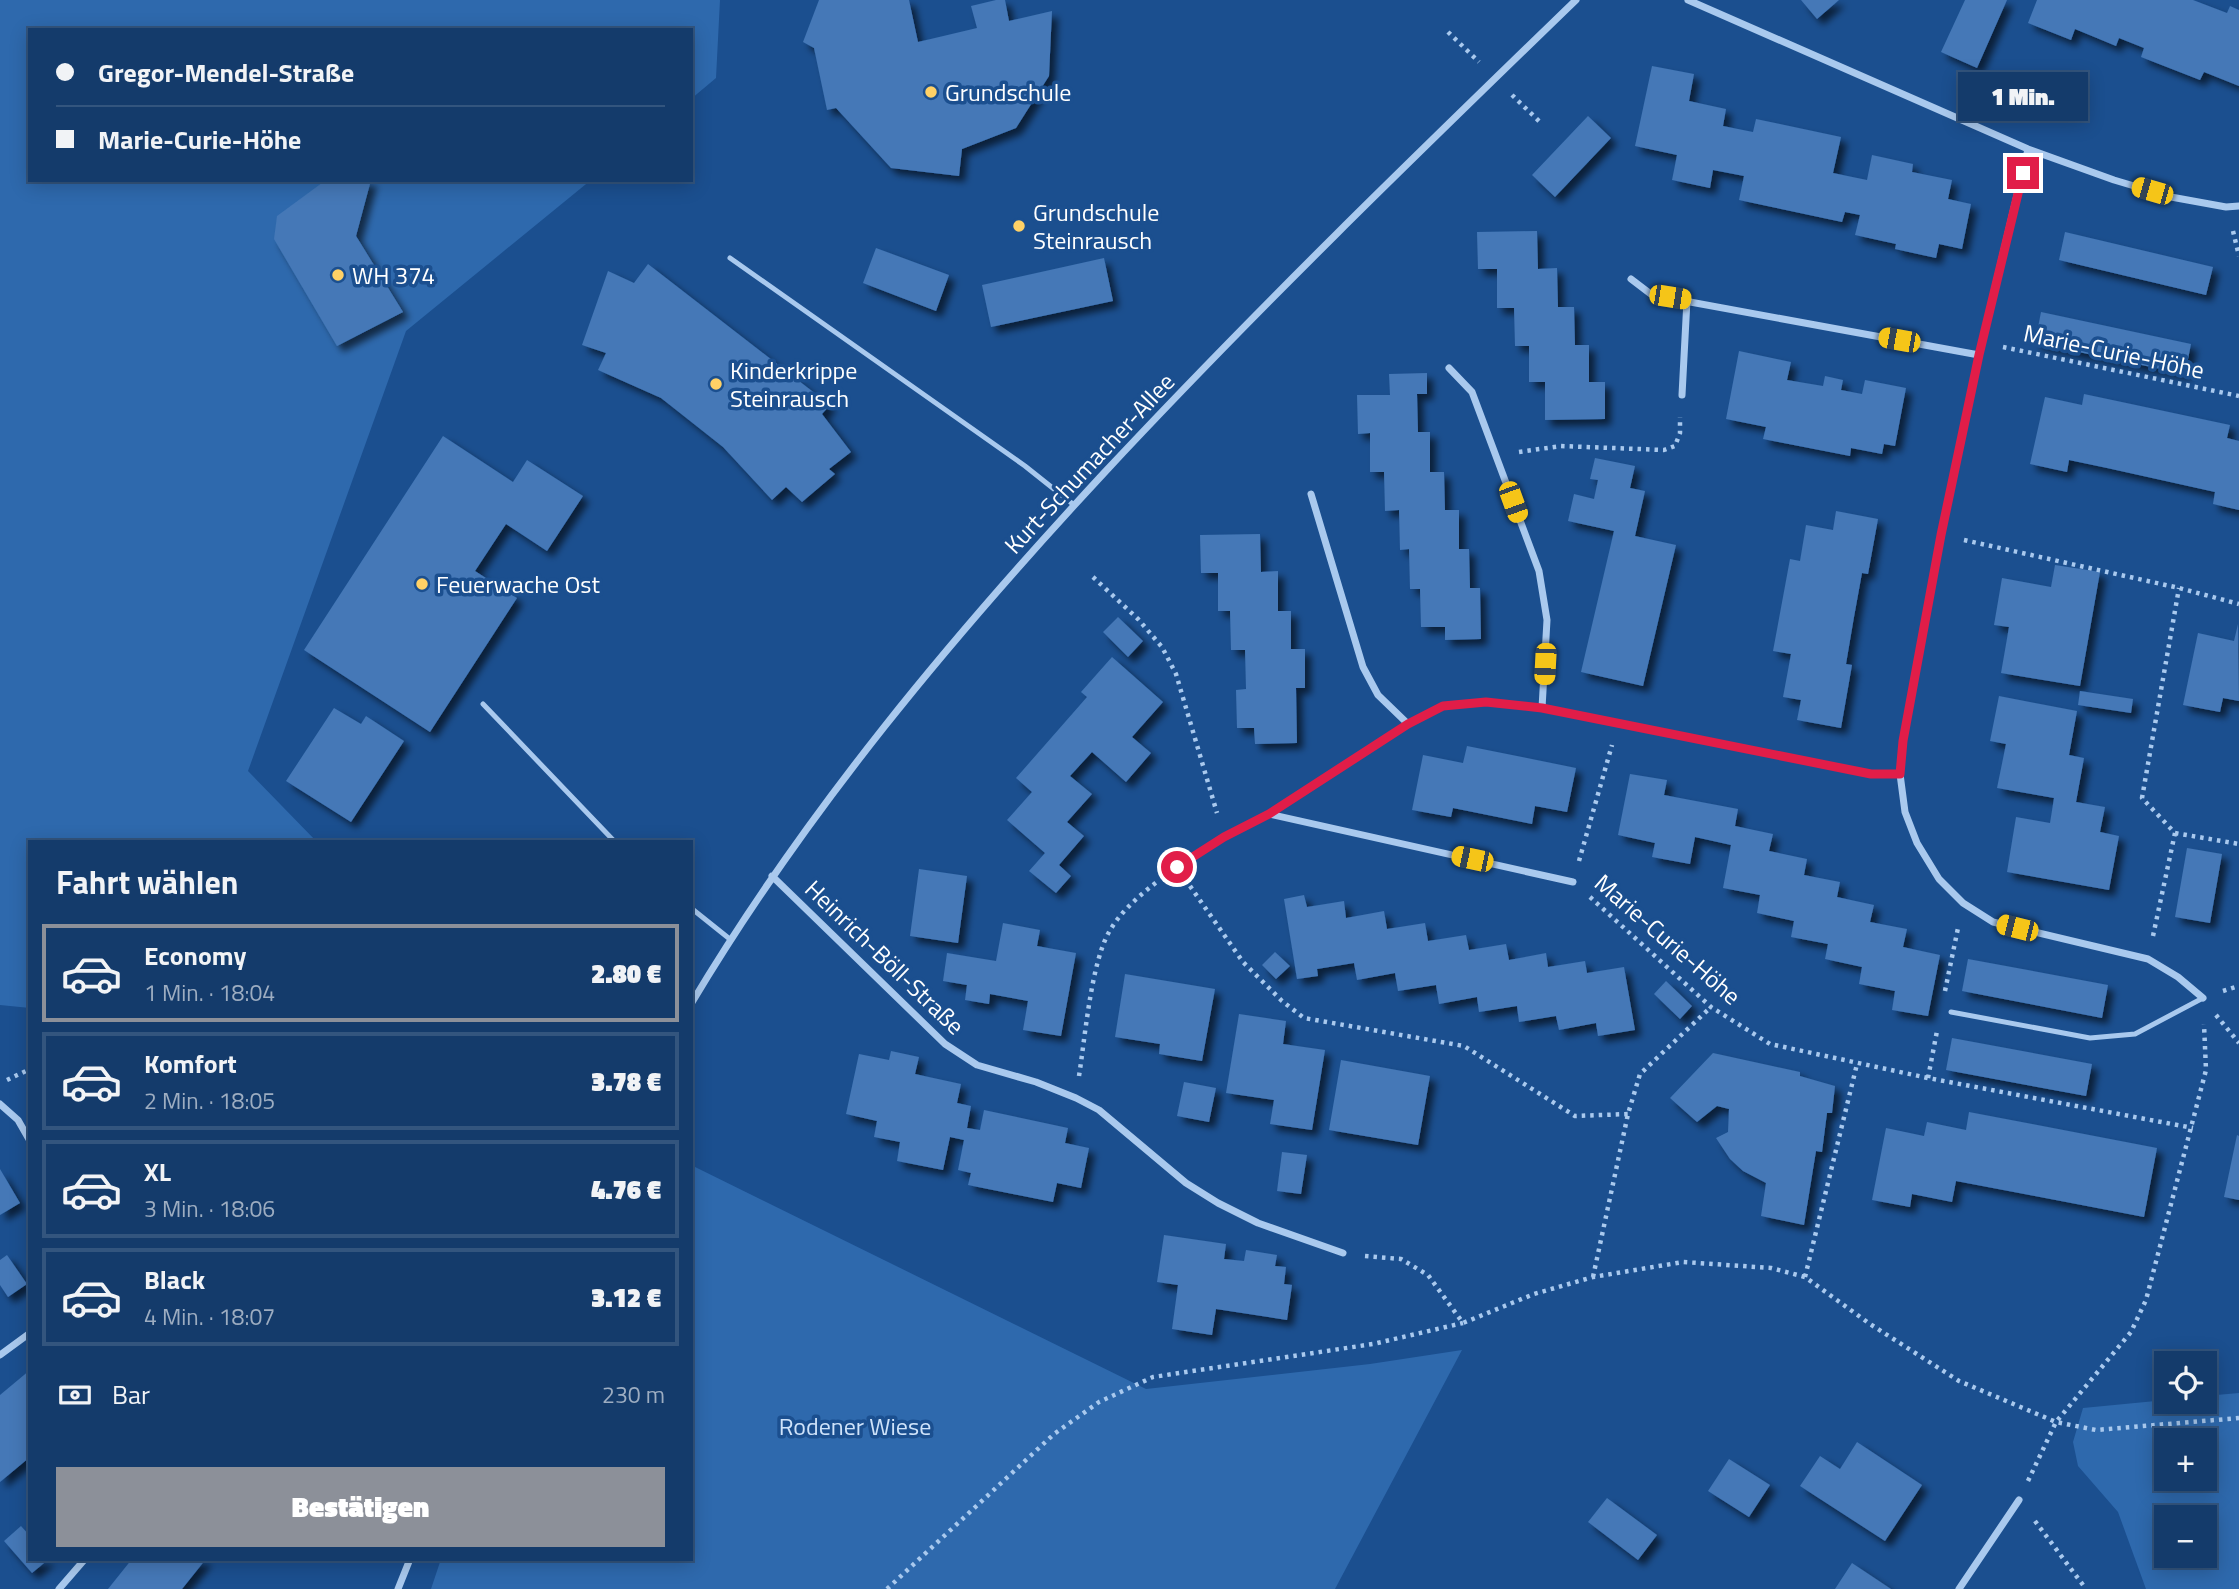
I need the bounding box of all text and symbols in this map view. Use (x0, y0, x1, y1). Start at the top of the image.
text: Gregor-Mendel-Straße (98, 53, 354, 92)
callout: 1 Min. (1958, 72, 2088, 120)
place label: Grundschule (945, 74, 1071, 110)
text: 1 Min. (1991, 79, 2055, 114)
marker: Grundschule (923, 84, 939, 100)
text: Marie-Curie-Höhe (98, 120, 301, 159)
route end (2007, 157, 2039, 189)
car (2129, 175, 2176, 207)
place label: Grundschule Steinrausch (1033, 194, 1159, 258)
marker: Grundschule Steinrausch (1011, 218, 1027, 234)
place label: WH 374 (352, 257, 435, 293)
marker: WH 374 (330, 267, 346, 283)
car (1648, 283, 1693, 311)
street label: Marie-Curie-Höhe (2020, 314, 2208, 388)
car (1877, 326, 1922, 354)
place label: Kinderkrippe Steinrausch (730, 352, 857, 416)
street label: Kurt-Schumacher-Allee (995, 364, 1183, 562)
marker: Kinderkrippe Steinrausch (708, 376, 724, 392)
car (1496, 479, 1531, 525)
place label: Feuerwache Ost (436, 566, 600, 602)
marker: Feuerwache Ost (414, 576, 430, 592)
car (1534, 642, 1557, 686)
car (1450, 844, 1495, 874)
route start (1161, 851, 1193, 883)
text: Fahrt wählen (56, 858, 239, 906)
street label: Marie-Curie-Höhe (1587, 865, 1749, 1013)
street label: Heinrich-Böll-Straße (797, 871, 973, 1043)
car (1995, 913, 2040, 943)
text: Economy (144, 936, 246, 975)
icon: car (60, 942, 123, 1005)
text: 2.80 € (591, 954, 661, 993)
text: 1 Min. · 18:04 (144, 975, 275, 1010)
text: Komfort (144, 1044, 237, 1083)
icon: car (60, 1050, 123, 1113)
text: 3.78 € (591, 1062, 661, 1101)
text: 2 Min. · 18:05 (144, 1083, 275, 1118)
text: XL (144, 1152, 171, 1191)
icon: car (60, 1158, 123, 1221)
text: 4.76 € (591, 1170, 661, 1209)
text: 3 Min. · 18:06 (144, 1191, 275, 1226)
text: Black (144, 1260, 205, 1299)
icon: car (60, 1266, 123, 1329)
text: 3.12 € (591, 1278, 661, 1317)
text: 4 Min. · 18:07 (144, 1299, 275, 1334)
map controls (2154, 1351, 2217, 1568)
button: locate (2154, 1351, 2217, 1414)
text: Bar (112, 1375, 150, 1414)
icon: cash (56, 1376, 94, 1414)
text: 230 m (602, 1377, 665, 1412)
park label: Rodener Wiese (779, 1408, 931, 1444)
button: + (2154, 1428, 2217, 1491)
button: Bestätigen (56, 1467, 665, 1547)
button: − (2154, 1505, 2217, 1568)

